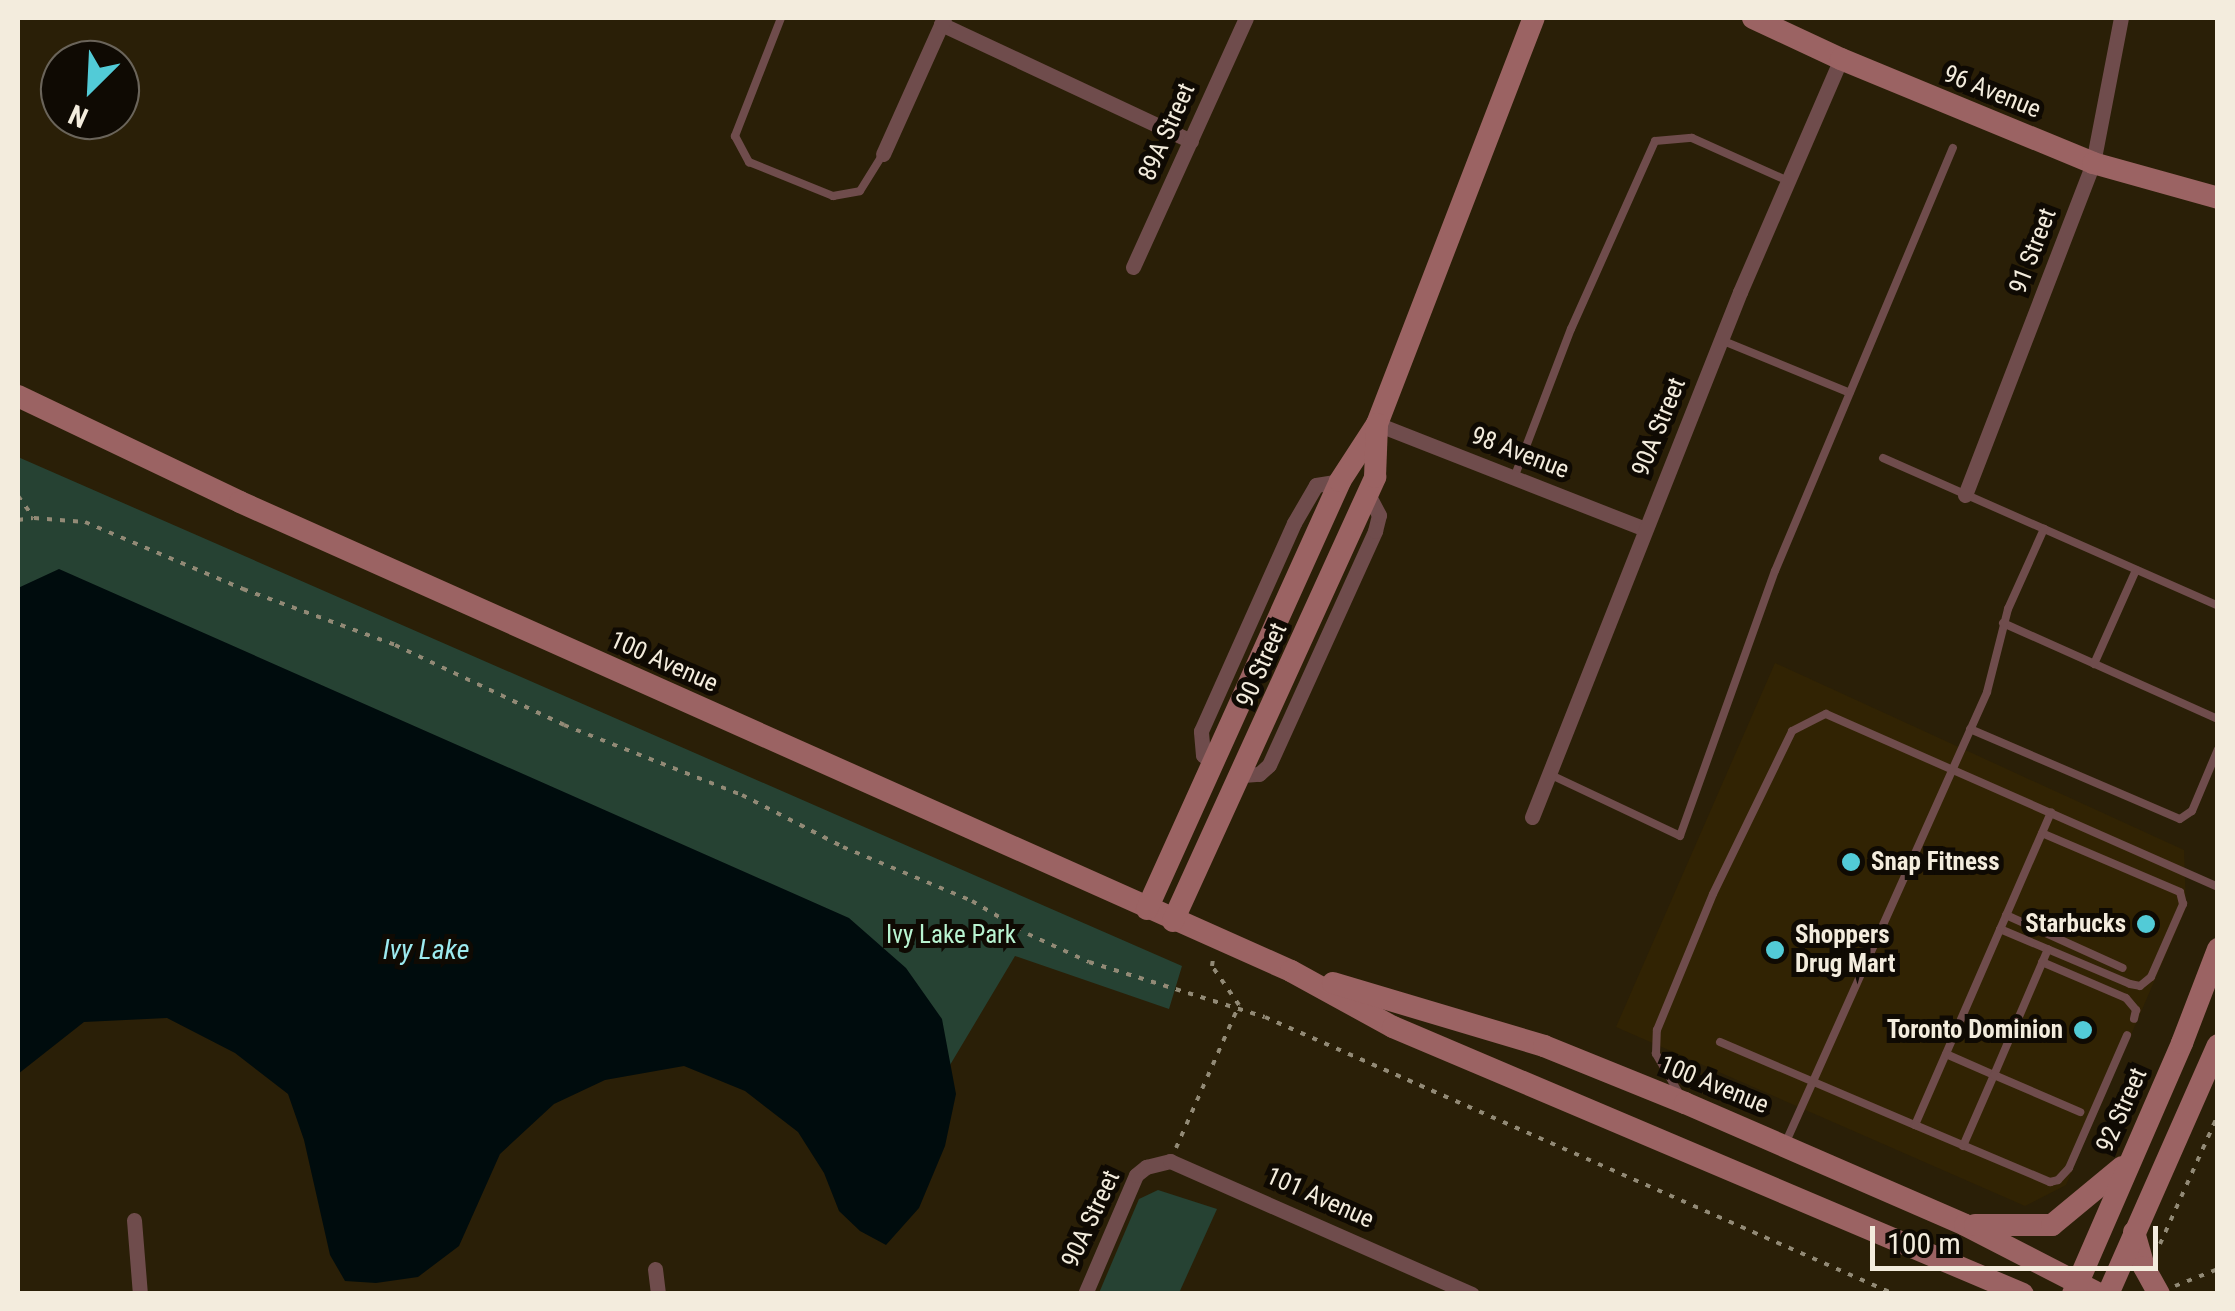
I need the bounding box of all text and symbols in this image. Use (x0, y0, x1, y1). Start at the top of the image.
north arrow (40, 40, 140, 140)
street label: 96 Avenue (1939, 59, 2045, 125)
street label: 89A Street (1132, 79, 1202, 185)
text: N (64, 97, 93, 135)
street label: 91 Street (2003, 204, 2063, 298)
street label: 90A Street (1626, 373, 1692, 481)
street label: 98 Avenue (1467, 421, 1573, 485)
street label: 90 Street (1230, 618, 1294, 712)
street label: 100 Avenue (605, 625, 723, 699)
place label: Snap Fitness (1871, 847, 2000, 877)
marker: Snap Fitness (1840, 851, 1862, 873)
place label: Starbucks (2025, 909, 2126, 939)
marker: Starbucks (2135, 913, 2157, 935)
park label: Ivy Lake Park (886, 920, 1016, 950)
place label: Shoppers Drug Mart (1795, 921, 1895, 980)
water label: Ivy Lake (383, 933, 469, 967)
marker: Shoppers Drug Mart (1764, 939, 1786, 961)
place label: Toronto Dominion (1887, 1015, 2063, 1045)
marker: Toronto Dominion (2072, 1019, 2094, 1041)
street label: 100 Avenue (1655, 1050, 1773, 1120)
street label: 92 Street (2090, 1063, 2154, 1157)
street label: 101 Avenue (1261, 1161, 1379, 1235)
street label: 90A Street (1056, 1166, 1126, 1272)
scale bar (1875, 1206, 2162, 1268)
text: 100 m (1887, 1226, 1961, 1261)

